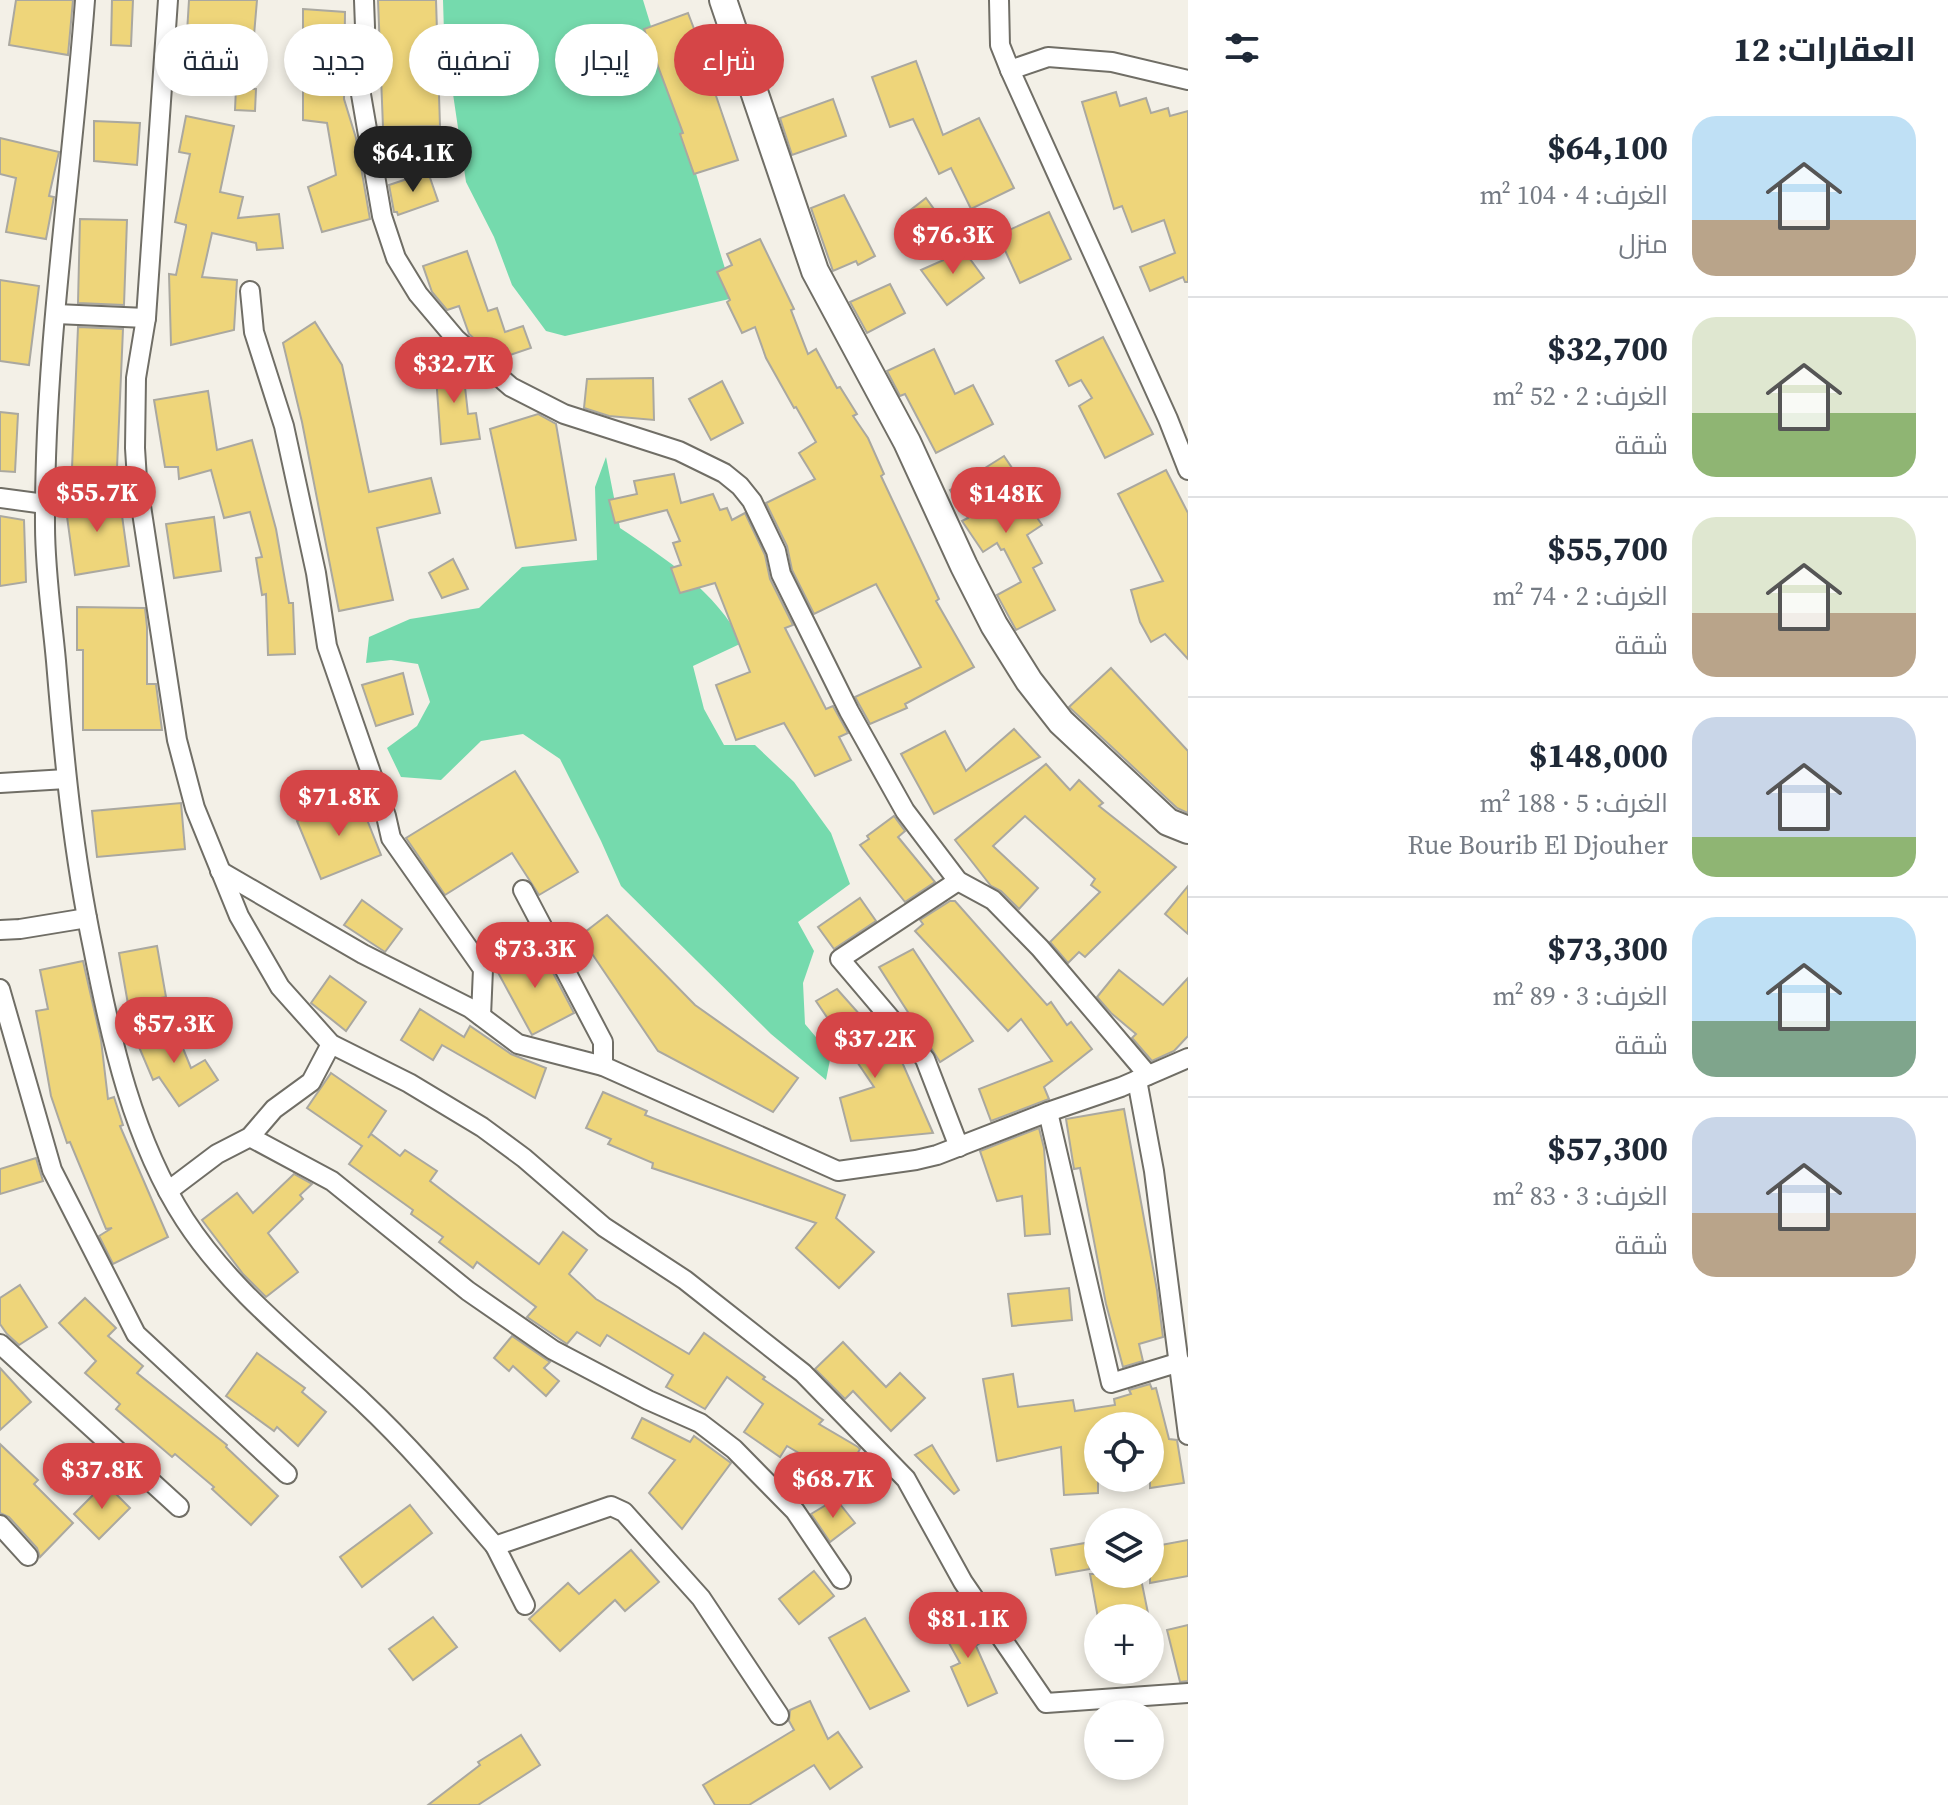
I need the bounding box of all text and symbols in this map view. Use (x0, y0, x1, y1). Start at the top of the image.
chip: شقة (155, 24, 268, 96)
chip: جديد (284, 24, 393, 96)
chip: تصفية (409, 24, 539, 96)
chip: إيجار (555, 24, 658, 96)
chip: شراء (674, 24, 784, 96)
icon: filters (1220, 26, 1264, 70)
text: العقارات: 12 (1733, 26, 1916, 72)
text: $64,100 (1547, 124, 1668, 170)
pin: $64.1K (348, 126, 478, 194)
text: $64.1K (372, 134, 454, 170)
icon: home (1756, 148, 1852, 244)
text: الغرف: 4 · 104 m² (1480, 177, 1668, 213)
pin: $76.3K (888, 208, 1018, 276)
text: $76.3K (912, 216, 994, 252)
text: منزل (1619, 226, 1668, 262)
text: $32,700 (1547, 325, 1668, 371)
pin: $32.7K (389, 337, 519, 405)
text: $32.7K (413, 345, 495, 381)
icon: home (1756, 349, 1852, 445)
text: الغرف: 2 · 52 m² (1493, 378, 1668, 414)
text: شقة (1615, 427, 1668, 463)
pin: $55.7K (32, 466, 162, 534)
pin: $148K (950, 467, 1062, 535)
text: $55.7K (56, 474, 138, 510)
text: $148K (969, 475, 1043, 511)
text: $55,700 (1547, 525, 1668, 571)
icon: home (1756, 549, 1852, 645)
text: الغرف: 2 · 74 m² (1493, 578, 1668, 614)
text: شقة (1615, 627, 1668, 663)
text: $148,000 (1529, 732, 1668, 778)
icon: home (1756, 749, 1852, 845)
pin: $71.8K (274, 770, 404, 838)
text: $71.8K (298, 778, 380, 814)
text: الغرف: 5 · 188 m² (1480, 785, 1668, 821)
text: Rue Bourib El Djouher (1408, 827, 1668, 863)
pin: $73.3K (470, 922, 600, 990)
text: $73,300 (1547, 925, 1668, 971)
text: $73.3K (494, 930, 576, 966)
icon: home (1756, 949, 1852, 1045)
text: الغرف: 3 · 89 m² (1493, 978, 1668, 1014)
pin: $57.3K (109, 997, 239, 1065)
text: $57.3K (133, 1005, 215, 1041)
pin: $37.2K (810, 1012, 940, 1080)
text: $37.2K (834, 1020, 916, 1056)
text: شقة (1615, 1027, 1668, 1063)
text: $57,300 (1547, 1125, 1668, 1171)
icon: home (1756, 1149, 1852, 1245)
text: الغرف: 3 · 83 m² (1493, 1178, 1668, 1214)
text: شقة (1615, 1227, 1668, 1263)
map controls (1084, 1412, 1164, 1780)
button: locate (1084, 1412, 1164, 1492)
pin: $37.8K (37, 1443, 167, 1511)
text: $37.8K (61, 1451, 143, 1487)
pin: $68.7K (768, 1452, 898, 1520)
text: $68.7K (792, 1460, 874, 1496)
button: layers (1084, 1508, 1164, 1588)
pin: $81.1K (903, 1592, 1033, 1660)
text: $81.1K (927, 1600, 1009, 1636)
button: + (1084, 1604, 1164, 1684)
button: − (1084, 1700, 1164, 1780)

